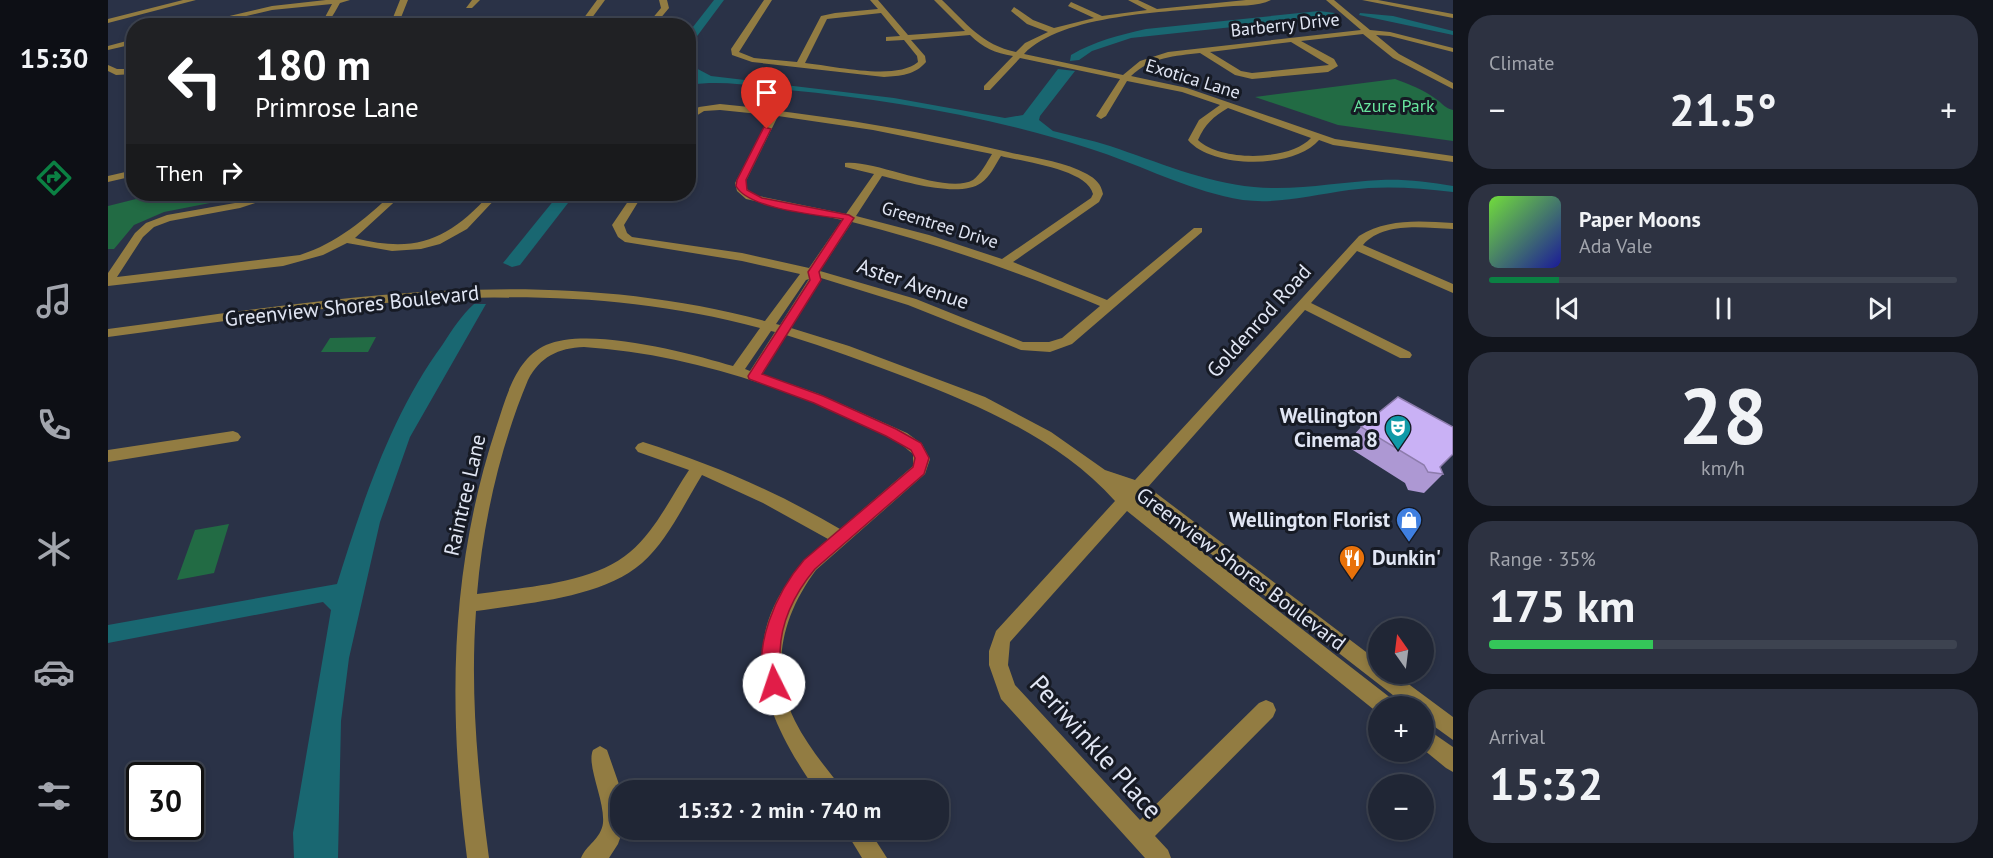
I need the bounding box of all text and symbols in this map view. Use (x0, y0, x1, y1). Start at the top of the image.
street label: Barberry Drive (1229, 7, 1341, 42)
text: 180 m (255, 37, 371, 92)
text: 15:30 (20, 41, 88, 75)
icon: left (156, 42, 234, 120)
text: Climate (1489, 50, 1555, 76)
street label: Exotica Lane (1143, 53, 1243, 104)
pin (741, 67, 792, 129)
icon: arrive (750, 76, 783, 109)
text: 21.5° (1669, 80, 1777, 138)
text: − (1489, 88, 1506, 131)
text: + (1940, 88, 1957, 131)
text: Primrose Lane (255, 90, 419, 124)
park label: Azure Park (1353, 94, 1435, 117)
icon: right (215, 156, 248, 189)
icon: directions (33, 157, 75, 199)
text: Then (156, 159, 203, 187)
street label: Greentree Drive (879, 196, 1001, 253)
text: Paper Moons (1579, 205, 1701, 233)
text: Ada Vale (1579, 233, 1652, 259)
street label: Aster Avenue (854, 252, 973, 315)
street label: Goldenrod Road (1201, 258, 1317, 383)
street label: Greenview Shores Boulevard (223, 279, 480, 332)
icon: music (33, 280, 75, 322)
icon: previous (1551, 292, 1584, 325)
icon: pause (1707, 292, 1740, 325)
icon: next (1863, 292, 1896, 325)
text: 28 (1679, 365, 1767, 466)
place label: Wellington Cinema 8 (1280, 402, 1378, 453)
icon: phone (33, 404, 75, 446)
theatre icon: Wellington Cinema 8 (1383, 413, 1413, 451)
street label: Raintree Lane (437, 432, 492, 558)
text: km/h (1701, 455, 1745, 481)
street label: Greenview Shores Boulevard (1131, 481, 1352, 656)
shop icon: Wellington Florist (1394, 505, 1424, 543)
place label: Wellington Florist (1229, 506, 1391, 533)
icon: climate (33, 528, 75, 570)
restaurant icon: Dunkin' (1337, 543, 1367, 581)
place label: Dunkin' (1372, 544, 1441, 571)
text: Range · 35% (1489, 546, 1596, 572)
text: 175 km (1489, 576, 1635, 634)
north arrow (1368, 618, 1434, 684)
map controls (1368, 618, 1434, 840)
icon: car (33, 651, 75, 693)
position arrow (742, 652, 806, 716)
street label: Periwinkle Place (1023, 668, 1170, 826)
button: + (1368, 696, 1434, 762)
text: Arrival (1489, 724, 1545, 750)
text: 15:32 (1489, 754, 1603, 812)
speed limit sign: 30 (126, 762, 204, 840)
button: − (1368, 774, 1434, 840)
icon: filters (33, 775, 75, 817)
text: 15:32 · 2 min · 740 m (678, 796, 881, 824)

